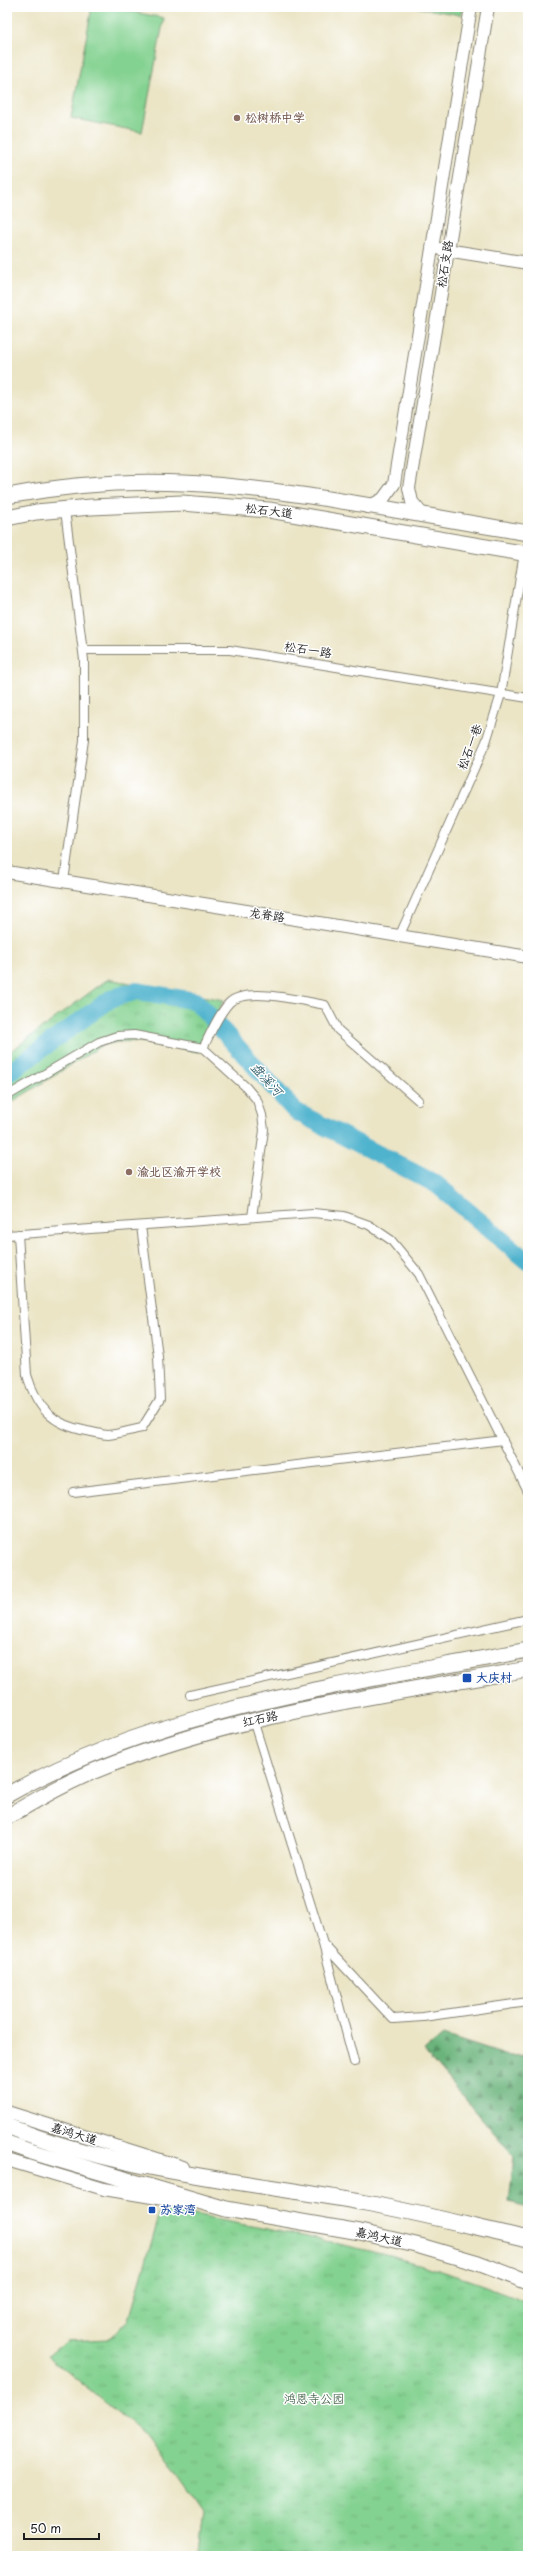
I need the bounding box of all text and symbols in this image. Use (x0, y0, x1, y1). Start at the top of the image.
place label: 松树桥中学 (245, 108, 305, 126)
marker: 松树桥中学 (232, 113, 242, 123)
street label: 松石支路 (431, 239, 457, 289)
street label: 松石大道 (244, 498, 294, 522)
street label: 松石一路 (283, 636, 333, 662)
street label: 松石一巷 (452, 721, 486, 772)
street label: 龙脊路 (248, 902, 286, 926)
water label: 盘溪河 (247, 1058, 289, 1101)
place label: 渝北区渝开学校 (137, 1162, 221, 1180)
marker: 渝北区渝开学校 (124, 1167, 134, 1177)
place label: 大庆村 (476, 1668, 512, 1686)
marker: 大庆村 (461, 1672, 473, 1684)
street label: 红石路 (240, 1705, 279, 1731)
street label: 嘉鸿大道 (49, 2117, 100, 2149)
place label: 苏家湾 (160, 2200, 196, 2218)
marker: 苏家湾 (147, 2205, 157, 2215)
street label: 嘉鸿大道 (354, 2222, 405, 2250)
park label: 鸿恩寺公园 (284, 2389, 344, 2407)
scale bar (24, 2515, 99, 2541)
text: 50 m (30, 2519, 61, 2537)

